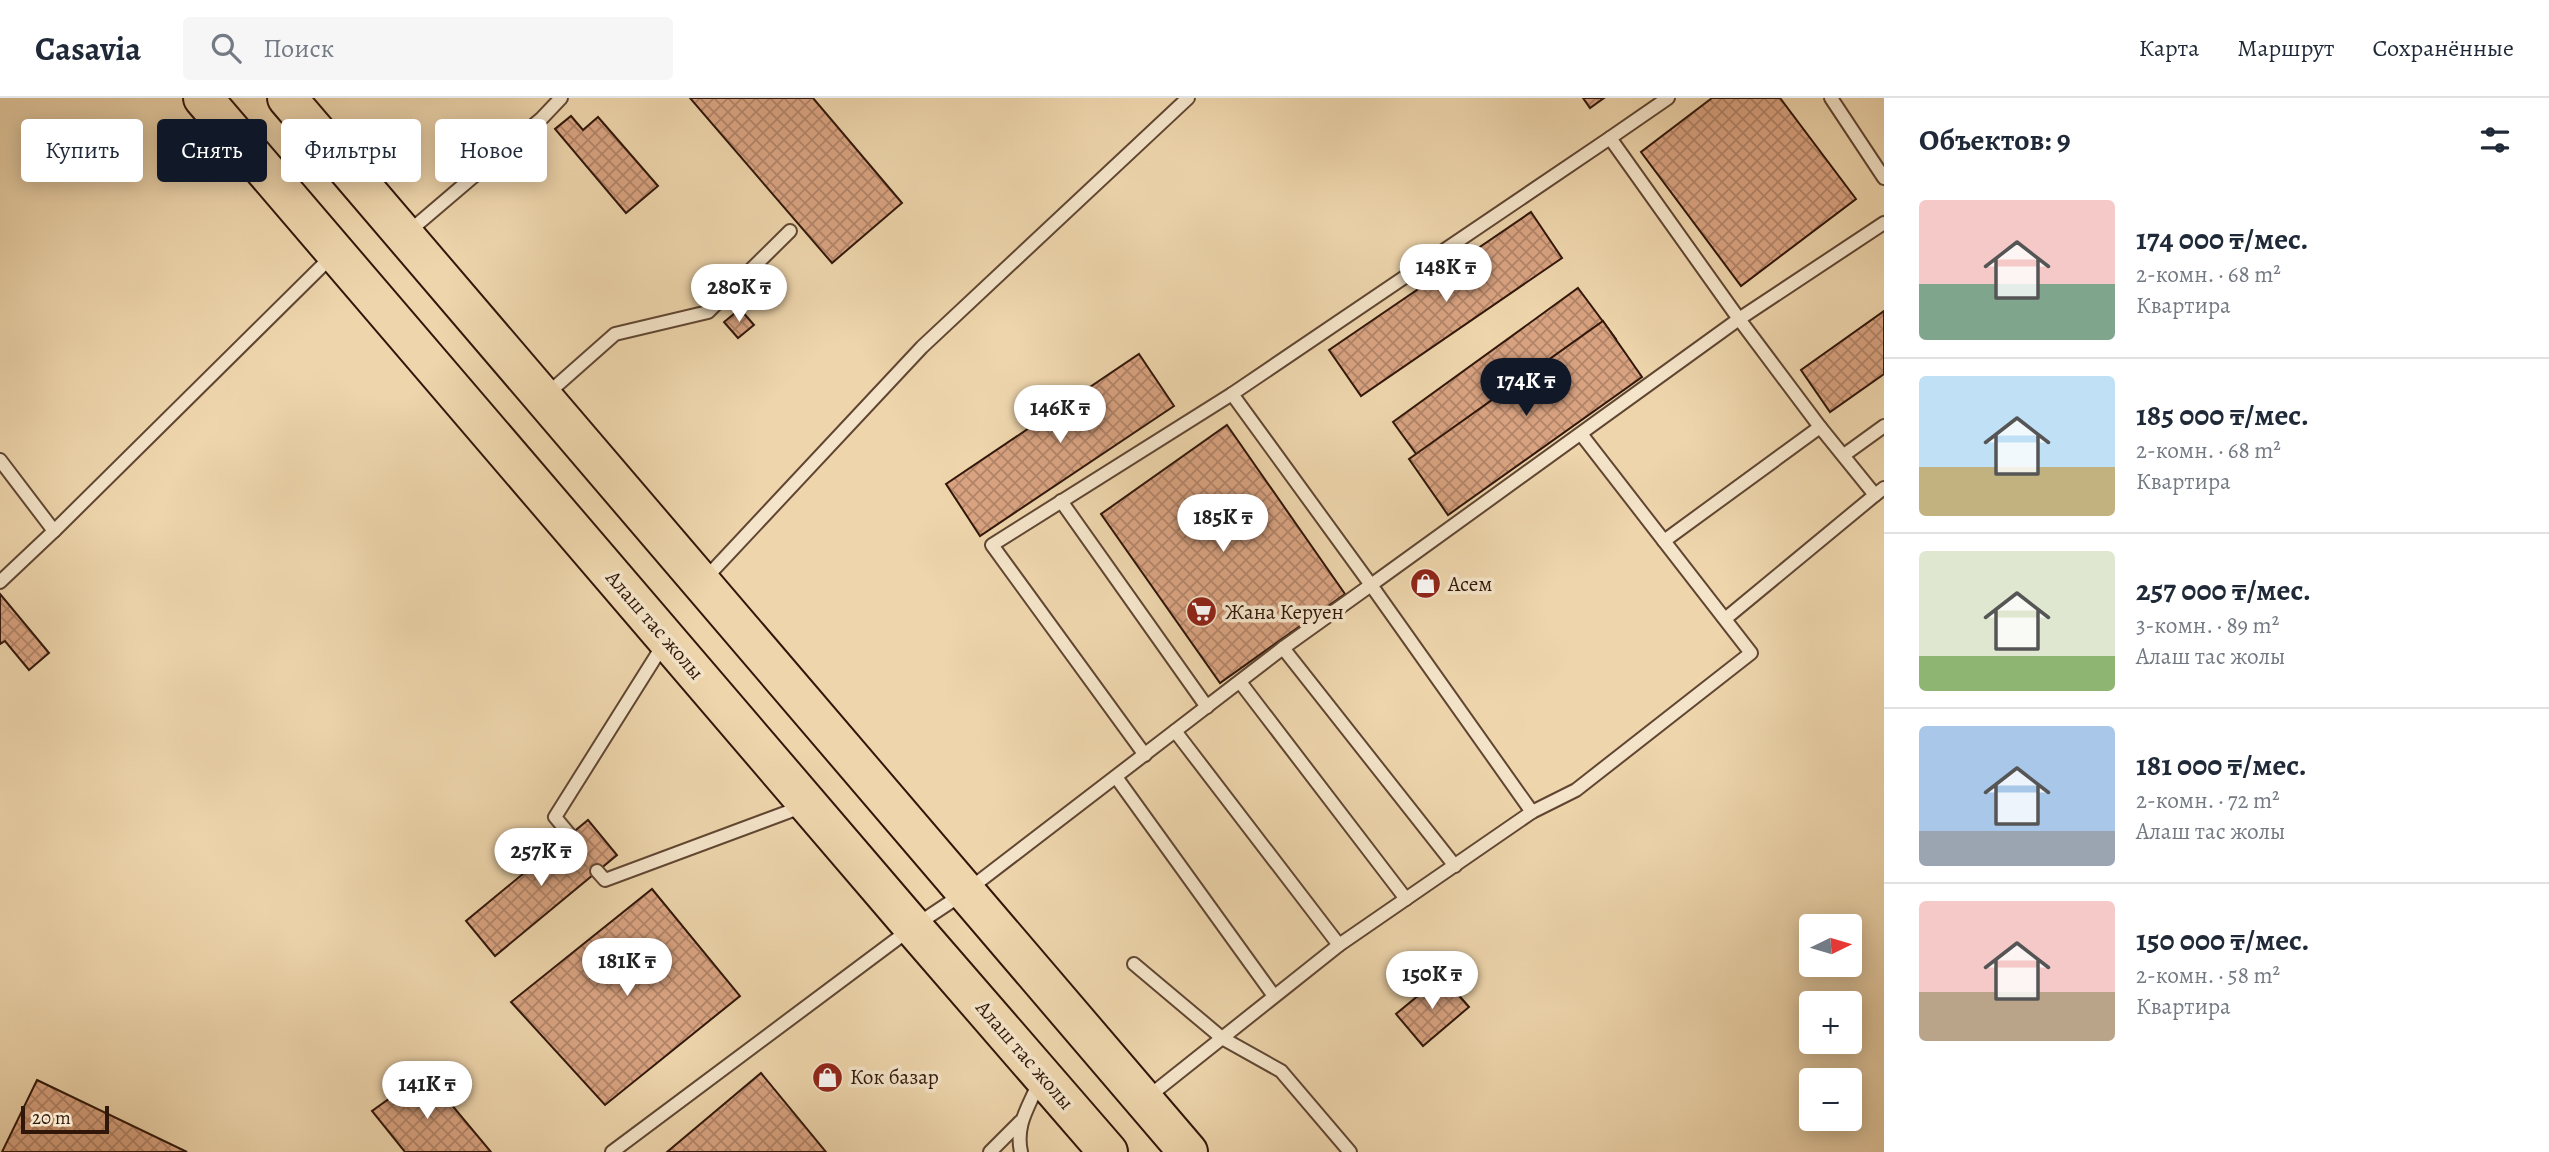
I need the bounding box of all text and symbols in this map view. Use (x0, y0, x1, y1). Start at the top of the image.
search box (183, 17, 673, 80)
text: Casavia (35, 26, 141, 71)
icon: search (207, 29, 245, 67)
text: Поиск (263, 31, 334, 66)
text: Карта (2139, 32, 2199, 64)
text: Маршрут (2237, 32, 2335, 64)
text: Сохранённые (2373, 32, 2514, 64)
chip: Купить (21, 119, 143, 182)
chip: Снять (157, 119, 267, 182)
chip: Фильтры (281, 119, 421, 182)
chip: Новое (435, 119, 547, 182)
text: Объектов: 9 (1919, 120, 2071, 160)
icon: filters (2476, 121, 2514, 159)
text: 174 000 ₸/мес. (2136, 219, 2309, 259)
icon: home (1975, 228, 2059, 312)
pin: 148K ₸ (1389, 244, 1503, 304)
text: 148K ₸ (1416, 251, 1476, 282)
text: 2-комн. · 68 m² (2136, 259, 2281, 290)
pin: 280K ₸ (682, 264, 796, 324)
text: 280K ₸ (707, 271, 771, 302)
text: Квартира (2136, 290, 2231, 321)
pin: 174K ₸ (1469, 358, 1583, 418)
text: 174K ₸ (1496, 365, 1556, 396)
pin: 146K ₸ (1003, 386, 1117, 445)
text: 146K ₸ (1030, 392, 1090, 423)
text: 185 000 ₸/мес. (2136, 395, 2309, 435)
icon: home (1975, 404, 2059, 488)
text: 2-комн. · 68 m² (2136, 435, 2281, 466)
text: Квартира (2136, 466, 2231, 497)
pin: 185K ₸ (1166, 494, 1280, 554)
text: 185K ₸ (1193, 501, 1253, 532)
street label: Алаш тас жолы (599, 564, 710, 686)
shop icon: Асем (1408, 567, 1442, 601)
place label: Асем (1447, 570, 1492, 598)
text: 257 000 ₸/мес. (2136, 570, 2311, 610)
icon: home (1975, 579, 2059, 663)
supermarket icon: Жана Керуен (1185, 595, 1219, 629)
place label: Жана Керуен (1225, 598, 1344, 626)
text: 3-комн. · 89 m² (2136, 610, 2279, 641)
text: Алаш тас жолы (2136, 641, 2285, 672)
text: 181 000 ₸/мес. (2136, 745, 2307, 785)
icon: home (1975, 754, 2059, 838)
text: 2-комн. · 72 m² (2136, 785, 2280, 816)
text: Алаш тас жолы (2136, 816, 2285, 847)
pin: 257K ₸ (484, 828, 598, 888)
text: 257K ₸ (510, 835, 572, 866)
north arrow (1799, 914, 1862, 976)
map controls (1799, 914, 1862, 1131)
text: 150 000 ₸/мес. (2136, 920, 2310, 960)
icon: home (1975, 929, 2059, 1013)
pin: 181K ₸ (570, 939, 684, 998)
text: 181K ₸ (598, 945, 656, 976)
pin: 150K ₸ (1375, 951, 1489, 1011)
text: 150K ₸ (1402, 958, 1462, 989)
text: 2-комн. · 58 m² (2136, 960, 2280, 991)
button: + (1799, 991, 1862, 1054)
text: Квартира (2136, 991, 2231, 1022)
street label: Алаш тас жолы (969, 994, 1080, 1116)
shop icon: Кок базар (810, 1060, 844, 1094)
pin: 141K ₸ (370, 1062, 484, 1121)
place label: Кок базар (850, 1063, 939, 1091)
text: 141K ₸ (398, 1068, 456, 1099)
button: − (1799, 1068, 1862, 1131)
scale bar (21, 1103, 108, 1135)
text: 20 m (32, 1105, 71, 1131)

